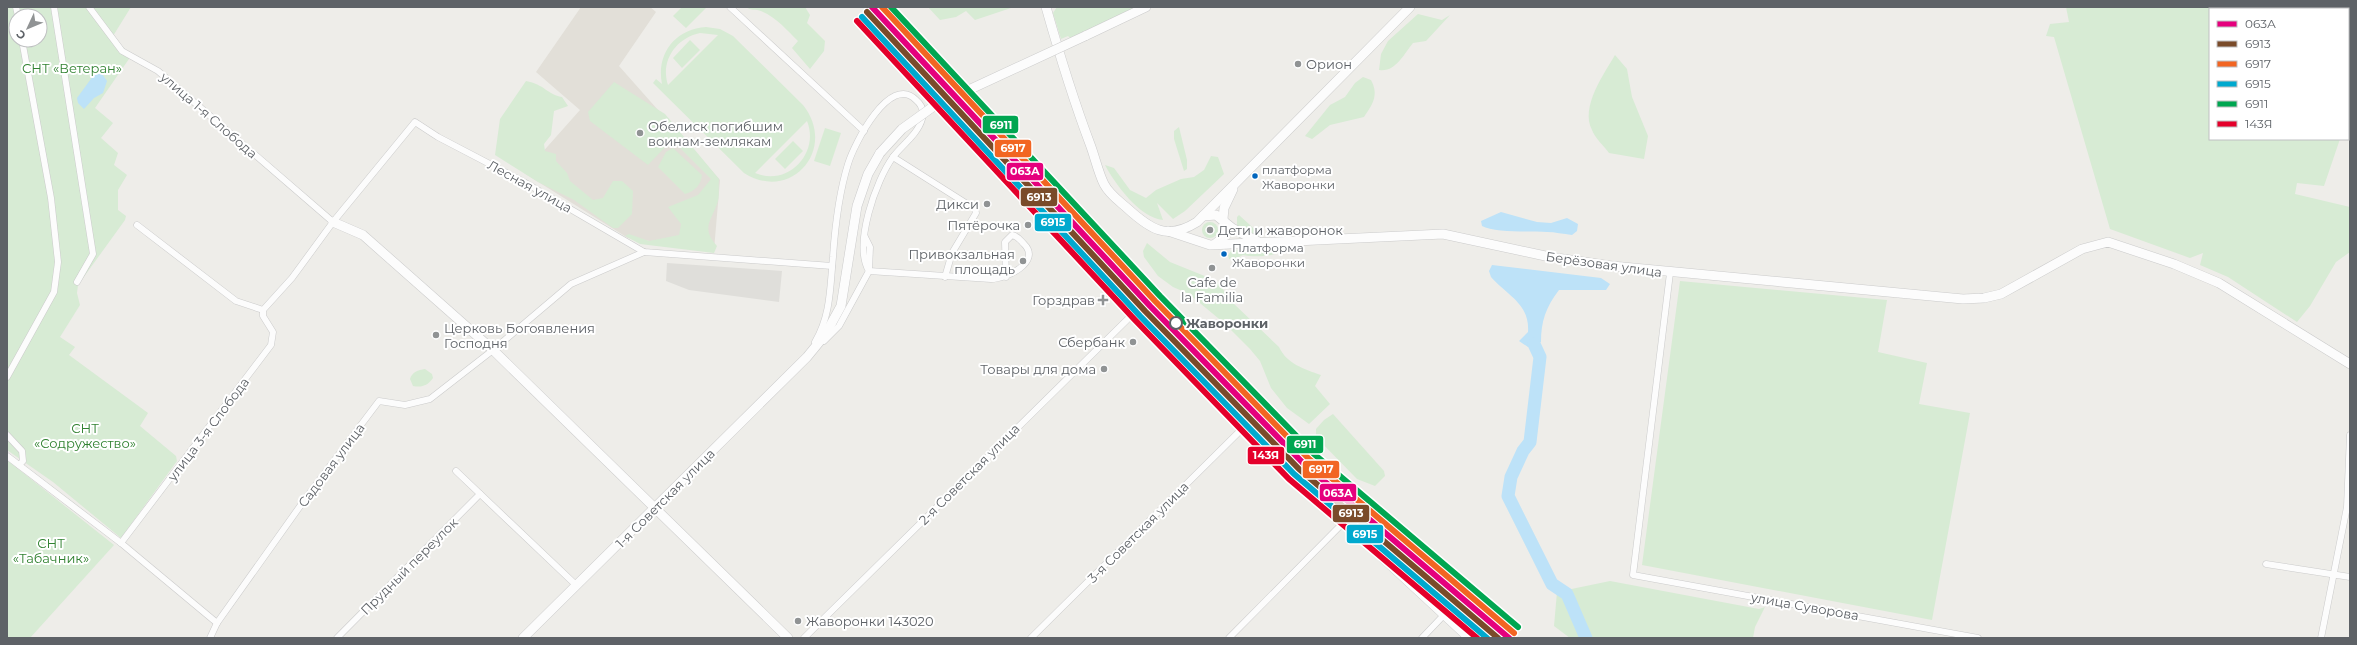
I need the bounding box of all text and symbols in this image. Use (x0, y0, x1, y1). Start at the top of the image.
north arrow (8, 8, 48, 48)
legend (2209, 8, 2349, 140)
text: 063А (2245, 16, 2276, 31)
text: С (13, 27, 29, 43)
text: 6913 (2245, 36, 2271, 51)
place label: Орион (1306, 56, 1352, 72)
text: 6917 (2245, 56, 2271, 71)
marker: Орион (1293, 59, 1303, 69)
park label: СНТ «Ветеран» (22, 60, 122, 76)
street label: улица 1-я Слобода (157, 68, 261, 161)
text: 6915 (2245, 76, 2271, 91)
text: 6911 (2245, 96, 2268, 111)
line badge: 6911 (982, 115, 1019, 134)
text: 143Я (2245, 116, 2273, 131)
place label: Обелиск погибшим воинам-землякам (648, 118, 783, 149)
text: 6911 (990, 118, 1012, 132)
marker: Обелиск погибшим воинам-землякам (635, 128, 645, 138)
line badge: 6917 (994, 139, 1032, 158)
text: 6917 (1000, 141, 1026, 155)
street label: Лесная улица (485, 156, 575, 216)
line badge: 063А (1006, 162, 1044, 181)
place label: платформа Жаворонки (1262, 162, 1335, 192)
text: 063А (1010, 164, 1040, 178)
marker: платформа Жаворонки (1250, 171, 1260, 181)
line badge: 6913 (1020, 187, 1058, 207)
text: 6913 (1027, 190, 1052, 204)
place label: Дикси (936, 196, 979, 212)
marker: Дикси (982, 199, 992, 209)
line badge: 6915 (1034, 213, 1072, 232)
text: 6915 (1041, 215, 1066, 229)
place label: Пятёрочка (948, 217, 1020, 233)
marker: Пятёрочка (1023, 220, 1033, 230)
place label: Дети и жаворонок (1218, 222, 1343, 238)
marker: Дети и жаворонок (1205, 225, 1215, 235)
place label: Платформа Жаворонки (1232, 240, 1305, 270)
place label: Привокзальная площадь (908, 246, 1015, 277)
street label: Берёзовая улица (1545, 248, 1663, 280)
marker: Платформа Жаворонки (1219, 249, 1229, 259)
marker: Привокзальная площадь (1018, 256, 1028, 266)
marker: Cafe de la Familia (1207, 263, 1217, 273)
place label: Cafe de la Familia (1181, 274, 1243, 305)
place label: Горздрав (1032, 292, 1095, 308)
marker: Горздрав (1098, 295, 1108, 305)
place label: Жаворонки (1186, 315, 1268, 331)
marker: Жаворонки (1169, 316, 1183, 330)
place label: Церковь Богоявления Господня (444, 320, 595, 351)
marker: Церковь Богоявления Господня (431, 330, 441, 340)
place label: Сбербанк (1058, 334, 1125, 350)
marker: Сбербанк (1128, 337, 1138, 347)
place label: Товары для дома (980, 361, 1096, 377)
marker: Товары для дома (1099, 364, 1109, 374)
street label: улица 3-я Слобода (163, 374, 252, 485)
park label: СНТ «Содружество» (34, 420, 136, 451)
street label: Садовая улица (294, 420, 368, 510)
street label: 2-я Советская улица (915, 420, 1023, 528)
line badge: 6911 (1286, 435, 1324, 454)
text: 6911 (1294, 437, 1316, 451)
street label: 1-я Советская улица (612, 445, 718, 551)
line badge: 143Я (1247, 446, 1285, 465)
text: 143Я (1253, 448, 1279, 462)
line badge: 6917 (1302, 460, 1340, 479)
text: 6917 (1308, 462, 1334, 476)
street label: 3-я Советская улица (1084, 478, 1192, 586)
line badge: 063А (1319, 483, 1357, 502)
text: 063А (1323, 486, 1353, 500)
line badge: 6913 (1332, 504, 1370, 523)
text: 6913 (1339, 506, 1364, 520)
street label: Прудный переулок (357, 514, 461, 618)
line badge: 6915 (1346, 524, 1384, 544)
text: 6915 (1353, 527, 1378, 541)
park label: СНТ «Табачник» (13, 535, 89, 566)
street label: улица Суворова (1749, 588, 1860, 623)
place label: Жаворонки 143020 (806, 613, 934, 629)
marker: Жаворонки 143020 (793, 616, 803, 626)

